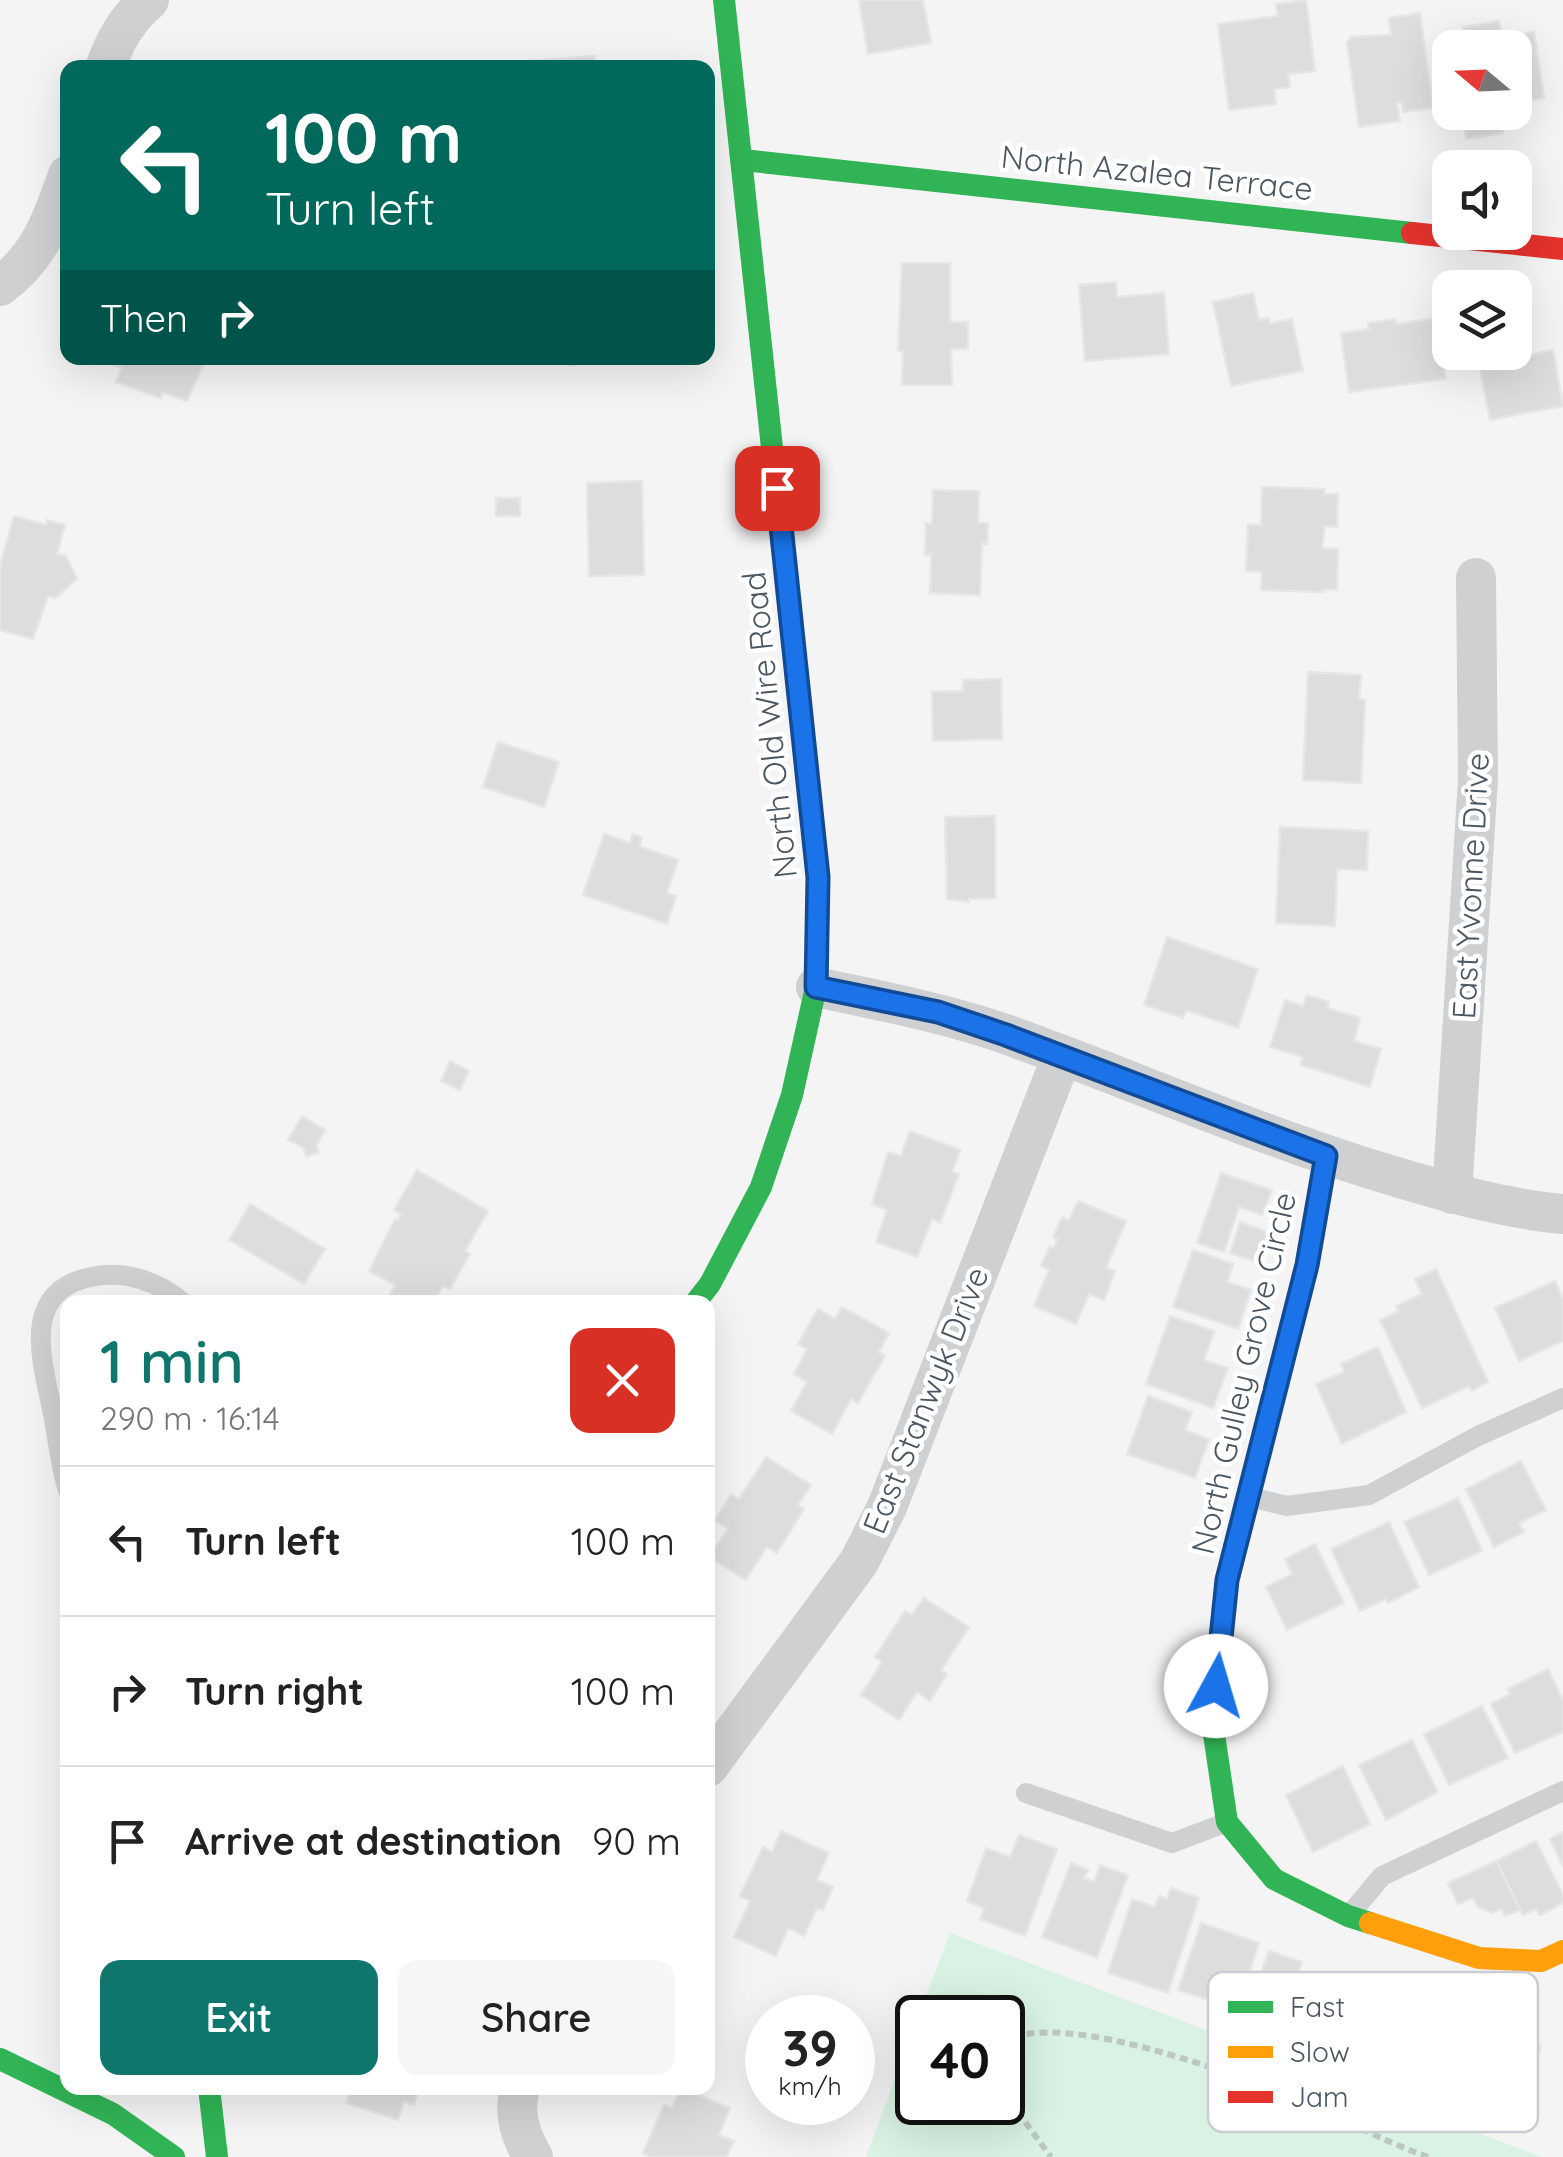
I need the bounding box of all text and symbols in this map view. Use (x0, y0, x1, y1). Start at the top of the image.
north arrow (1432, 30, 1532, 130)
map controls (1432, 30, 1532, 370)
text: 100 m (265, 93, 462, 181)
icon: left (100, 100, 230, 230)
street label: North Azalea Terrace (999, 136, 1315, 208)
button: sound (1432, 150, 1532, 250)
text: Turn left (265, 180, 435, 236)
button: layers (1432, 270, 1532, 370)
icon: right (208, 290, 263, 345)
text: Then (100, 294, 188, 342)
pin (735, 446, 820, 531)
icon: arrive (750, 461, 805, 516)
street label: North Old Wire Road (733, 570, 805, 880)
street label: East Yvonne Drive (1443, 752, 1497, 1020)
street label: North Gulley Grove Circle (1182, 1188, 1304, 1558)
street label: East Stanwyk Drive (853, 1261, 997, 1539)
text: 1 min (100, 1323, 244, 1398)
button: close (570, 1328, 675, 1433)
text: 290 m · 16:14 (100, 1398, 280, 1438)
icon: left (100, 1514, 155, 1569)
text: Turn left (185, 1517, 341, 1565)
text: 100 m (571, 1517, 675, 1565)
position arrow (1164, 1634, 1268, 1738)
icon: right (100, 1664, 155, 1719)
text: Turn right (185, 1667, 364, 1715)
text: 100 m (571, 1667, 675, 1715)
icon: arrive (100, 1814, 155, 1869)
text: Arrive at destination (185, 1817, 562, 1865)
text: 90 m (592, 1817, 681, 1865)
button: Exit (100, 1960, 378, 2075)
button: Share (398, 1960, 675, 2075)
legend (1208, 1972, 1538, 2132)
text: Fast (1290, 1989, 1345, 2024)
speed limit sign: 40 (895, 1995, 1025, 2125)
text: 39 (782, 2016, 838, 2079)
text: Slow (1290, 2034, 1350, 2069)
text: km/h (778, 2070, 842, 2101)
text: Jam (1290, 2079, 1349, 2114)

